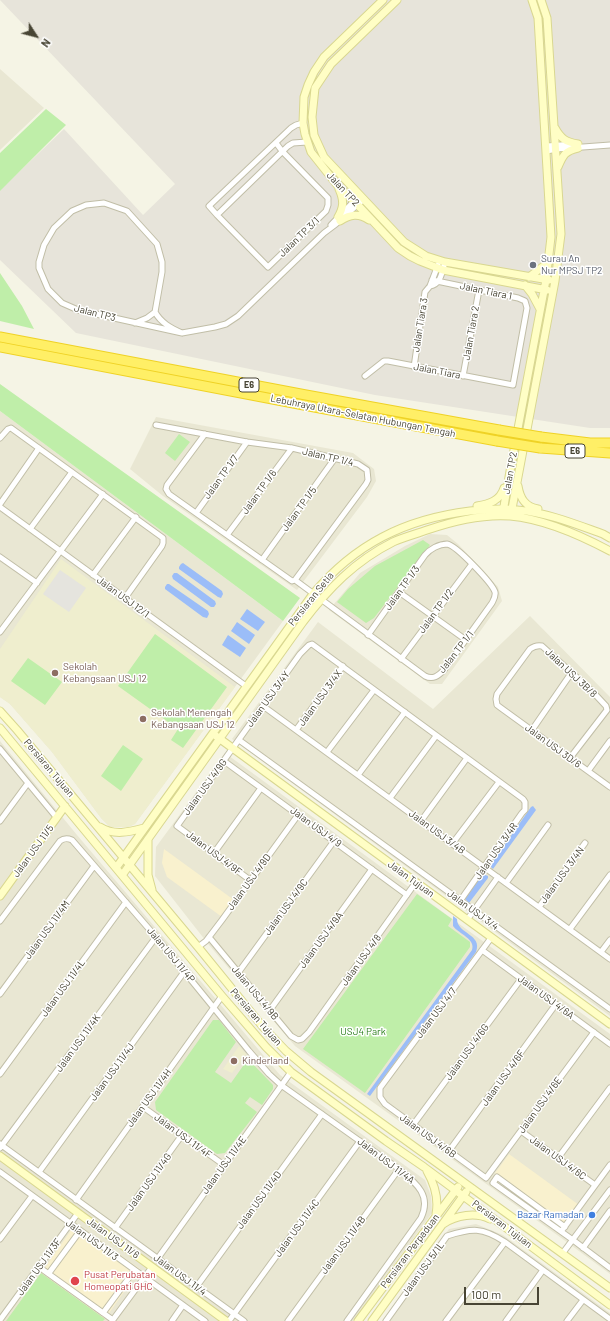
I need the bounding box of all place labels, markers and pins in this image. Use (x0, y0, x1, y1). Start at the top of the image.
place label: Surau An Nur MPSJ TP2 (541, 253, 602, 276)
marker: Surau An Nur MPSJ TP2 (528, 260, 538, 270)
place label: Sekolah Kebangsaan USJ 12 (63, 661, 147, 684)
marker: Sekolah Kebangsaan USJ 12 (50, 668, 60, 678)
place label: Sekolah Menengah Kebangsaan USJ 12 (151, 707, 235, 730)
marker: Sekolah Menengah Kebangsaan USJ 12 (138, 714, 148, 724)
place label: Kinderland (242, 1055, 289, 1067)
marker: Kinderland (229, 1056, 239, 1066)
place label: Bazar Ramadan (517, 1209, 584, 1221)
marker: Bazar Ramadan (587, 1210, 597, 1220)
place label: Pusat Perubatan Homeopati GHC (84, 1269, 156, 1292)
marker: Pusat Perubatan Homeopati GHC (69, 1275, 81, 1287)

